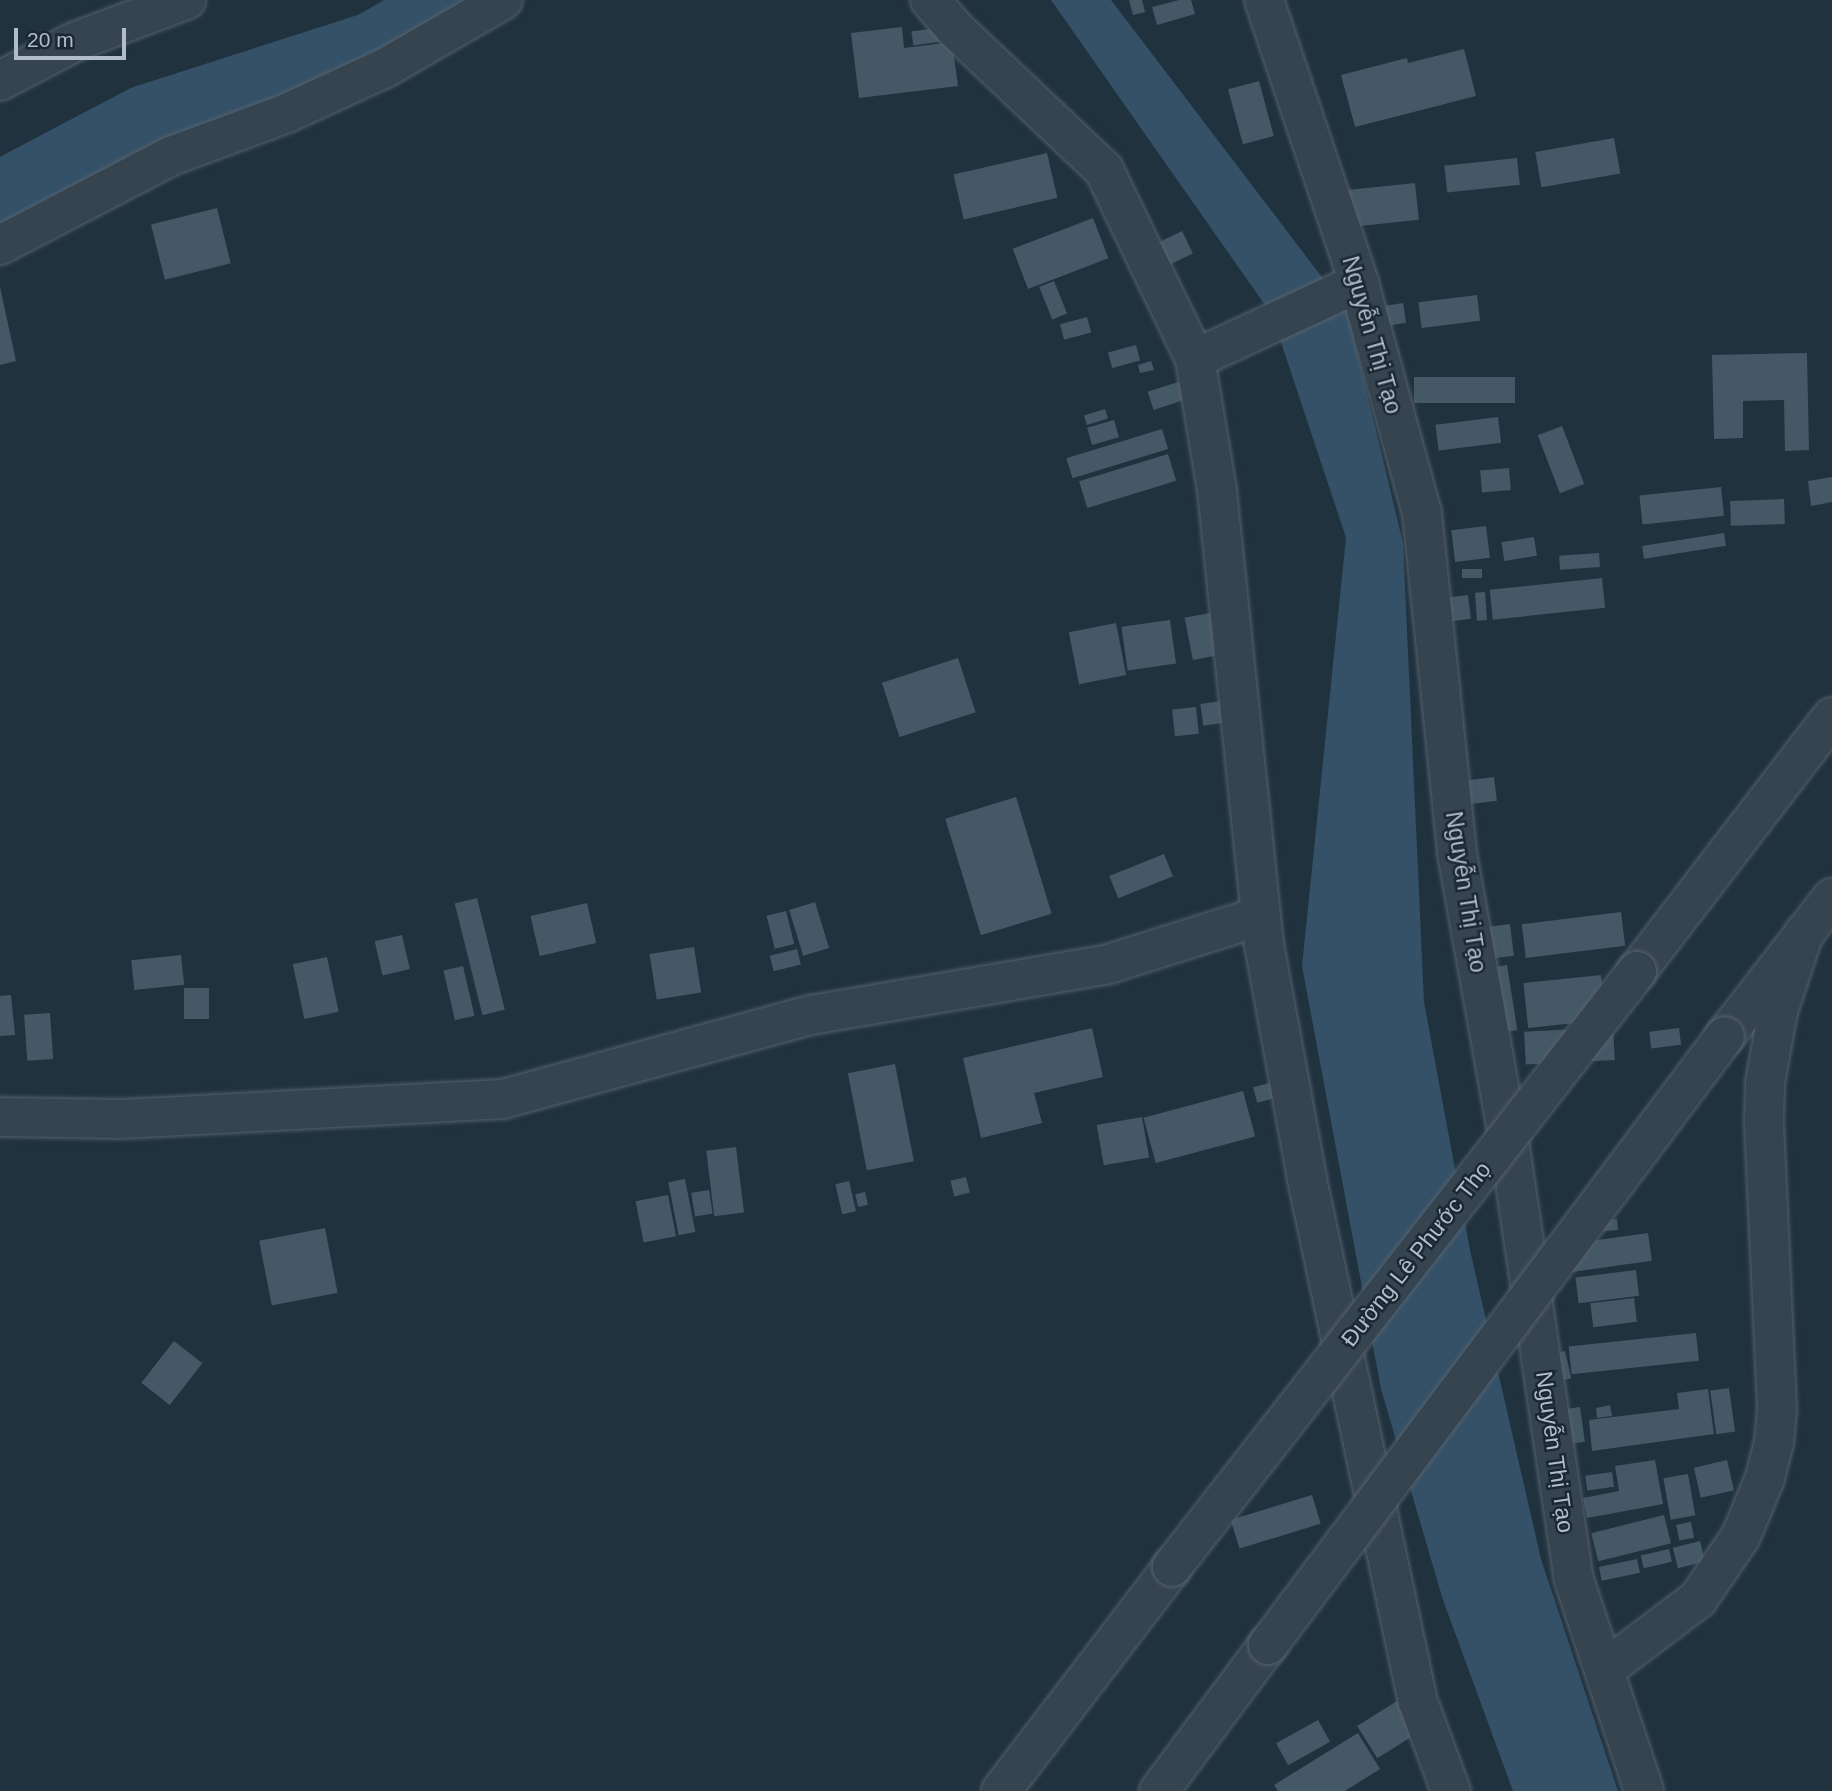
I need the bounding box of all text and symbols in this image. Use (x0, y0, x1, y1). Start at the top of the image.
scale bar (18, 14, 130, 58)
text: 20 m (27, 28, 74, 51)
street label: Nguyễn Thị Tạo (1336, 253, 1408, 417)
street label: Nguyễn Thị Tạo (1440, 809, 1492, 975)
street label: Đường Lê Phước Thọ (1335, 1156, 1497, 1352)
street label: Nguyễn Thị Tạo (1530, 1369, 1580, 1535)

